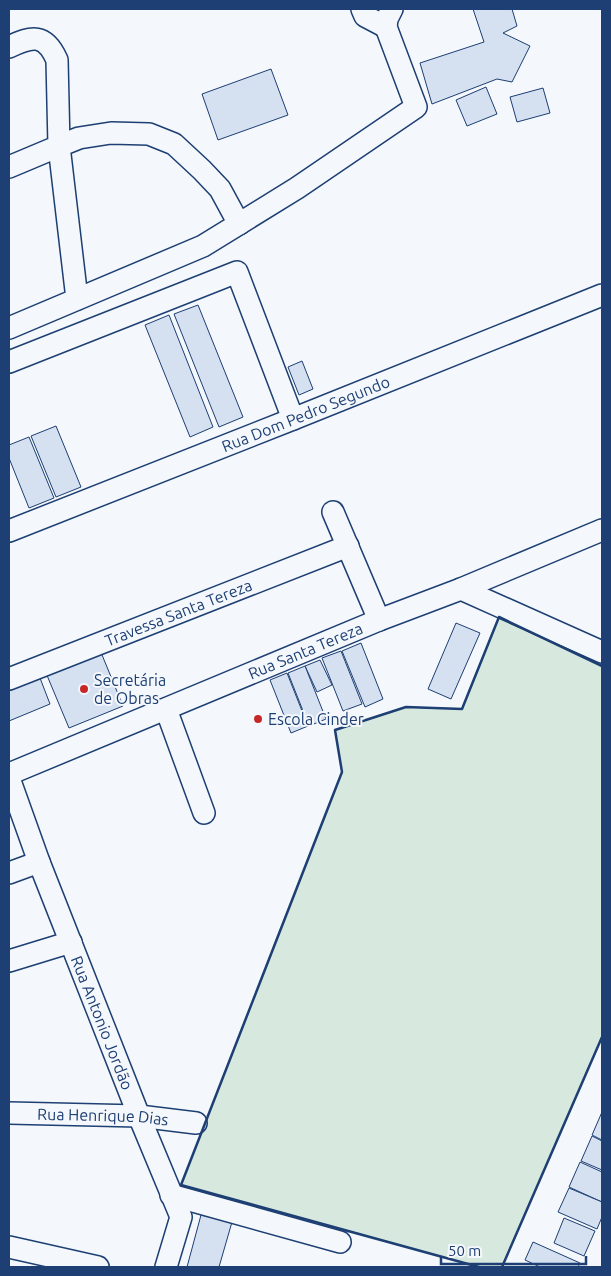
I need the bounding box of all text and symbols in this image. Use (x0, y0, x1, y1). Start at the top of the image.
street label: Rua Dom Pedro Segundo (219, 372, 392, 455)
street label: Travessa Santa Tereza (102, 576, 255, 649)
street label: Rua Santa Tereza (245, 619, 365, 682)
place label: Secretária de Obras (94, 671, 166, 707)
marker: Secretária de Obras (78, 683, 90, 695)
place label: Escola Cinder (268, 710, 364, 728)
marker: Escola Cinder (252, 713, 264, 725)
street label: Rua Antonio Jordão (68, 953, 137, 1092)
street label: Rua Henrique Dias (37, 1105, 170, 1129)
scale bar (441, 1234, 586, 1266)
text: 50 m (448, 1242, 481, 1259)

